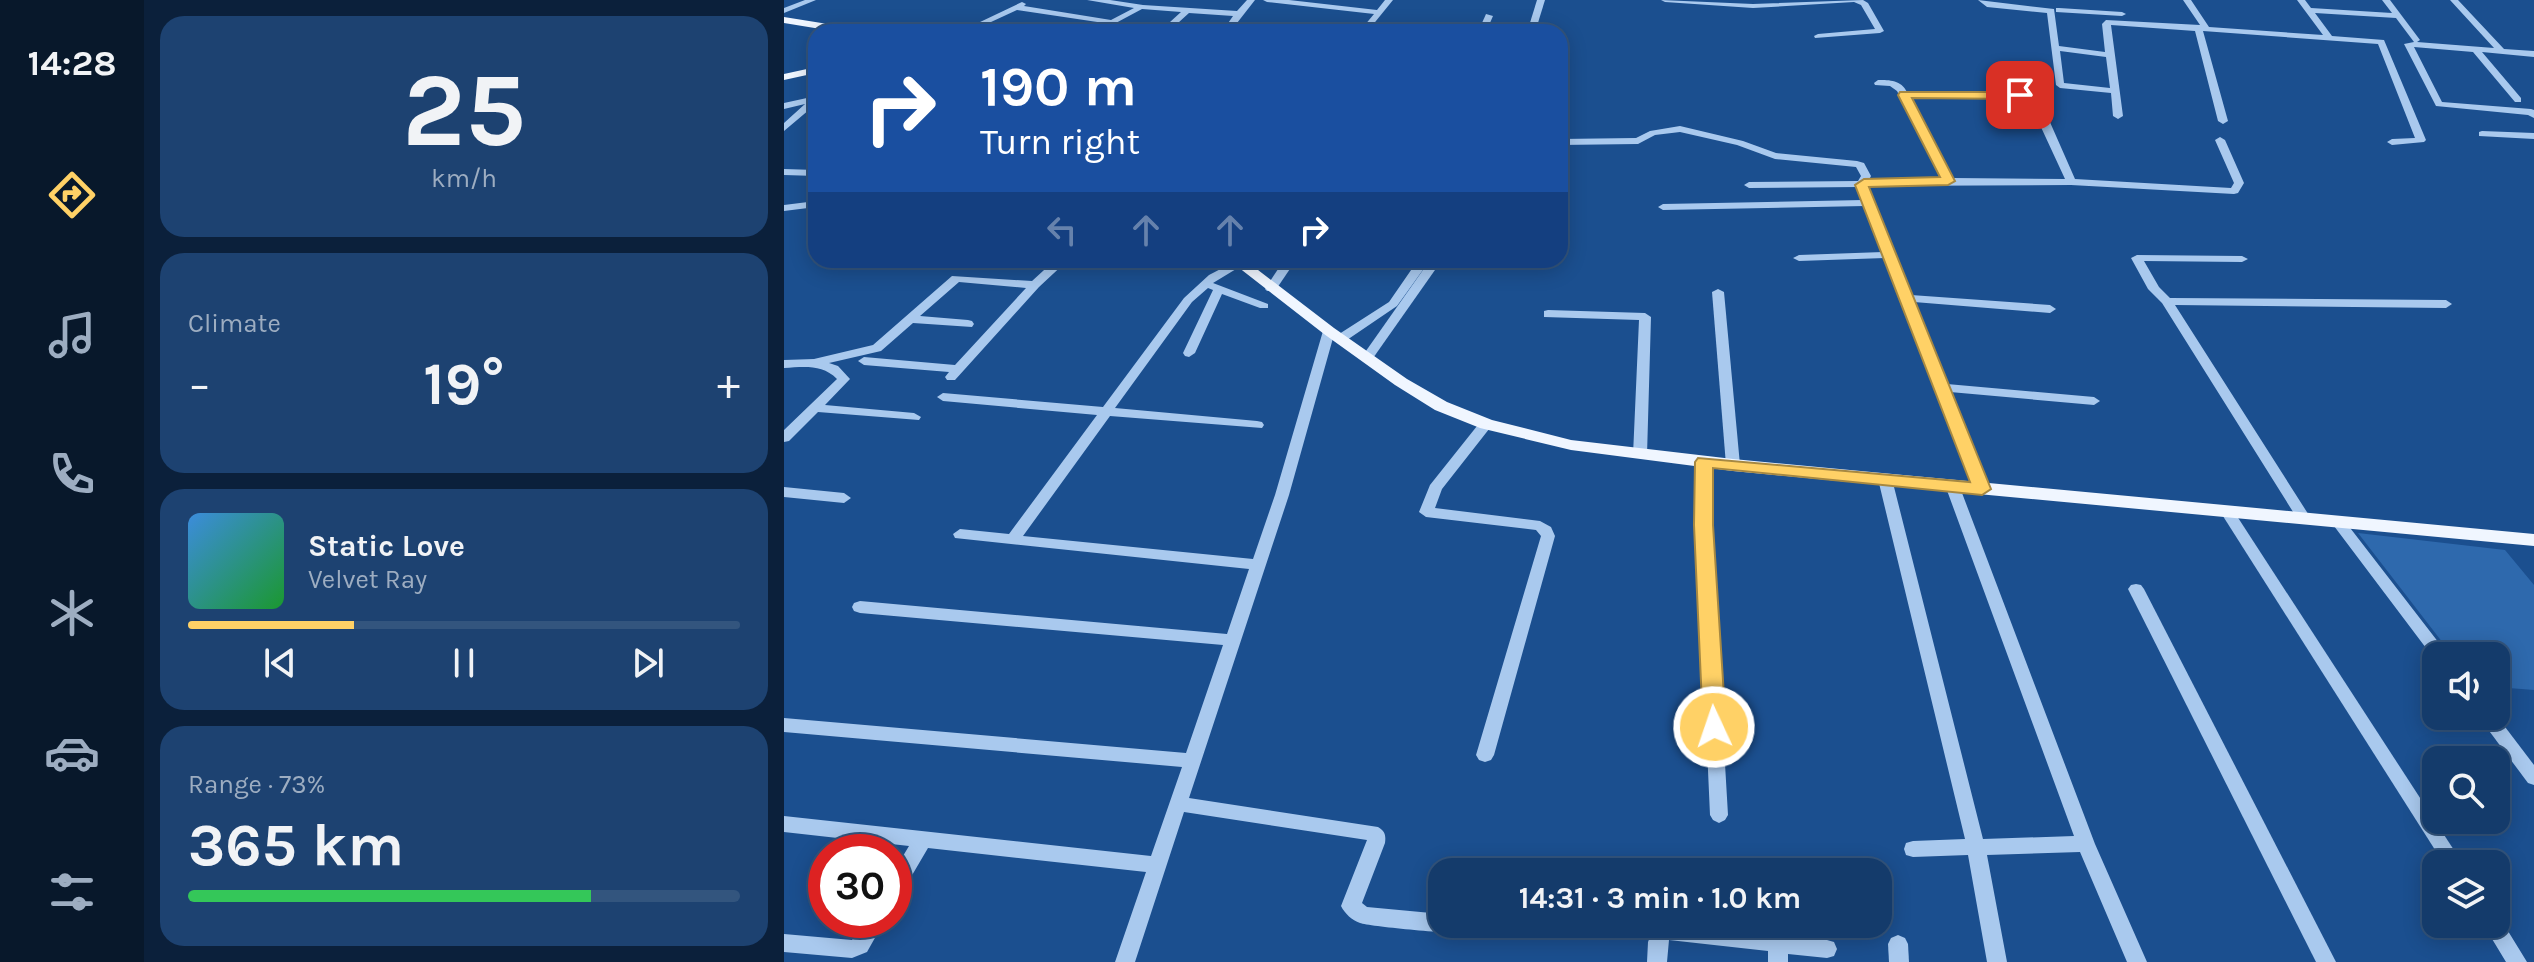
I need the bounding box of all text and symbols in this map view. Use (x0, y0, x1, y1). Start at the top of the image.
text: 14:28 (27, 42, 117, 84)
text: 25 (402, 50, 526, 171)
text: 190 m (980, 54, 1137, 119)
icon: right (848, 56, 952, 160)
pin (1986, 61, 2054, 129)
icon: arrive (1998, 73, 2042, 117)
text: Turn right (980, 121, 1140, 163)
text: km/h (431, 163, 497, 194)
icon: directions (44, 167, 100, 223)
icon: left (1040, 208, 1084, 252)
icon: ahead (1124, 208, 1168, 252)
icon: ahead (1208, 208, 1252, 252)
icon: right (1292, 208, 1336, 252)
icon: music (44, 307, 100, 363)
text: Climate (188, 308, 281, 339)
text: 19° (423, 349, 505, 419)
text: − (188, 359, 211, 410)
text: + (717, 359, 740, 410)
icon: phone (44, 446, 100, 502)
text: Static Love (308, 528, 465, 564)
text: Velvet Ray (308, 564, 427, 595)
icon: climate (44, 585, 100, 641)
icon: previous (258, 641, 302, 685)
icon: pause (442, 641, 486, 685)
icon: next (626, 641, 670, 685)
map controls (2422, 642, 2510, 938)
button: sound (2422, 642, 2510, 730)
position arrow (1672, 685, 1756, 769)
icon: car (44, 725, 100, 781)
button: search (2422, 746, 2510, 834)
text: Range · 73% (188, 769, 325, 800)
text: 365 km (188, 810, 404, 880)
speed limit sign: 30 (808, 834, 912, 938)
button: layers (2422, 850, 2510, 938)
icon: filters (44, 864, 100, 920)
text: 14:31 · 3 min · 1.0 km (1519, 880, 1801, 916)

